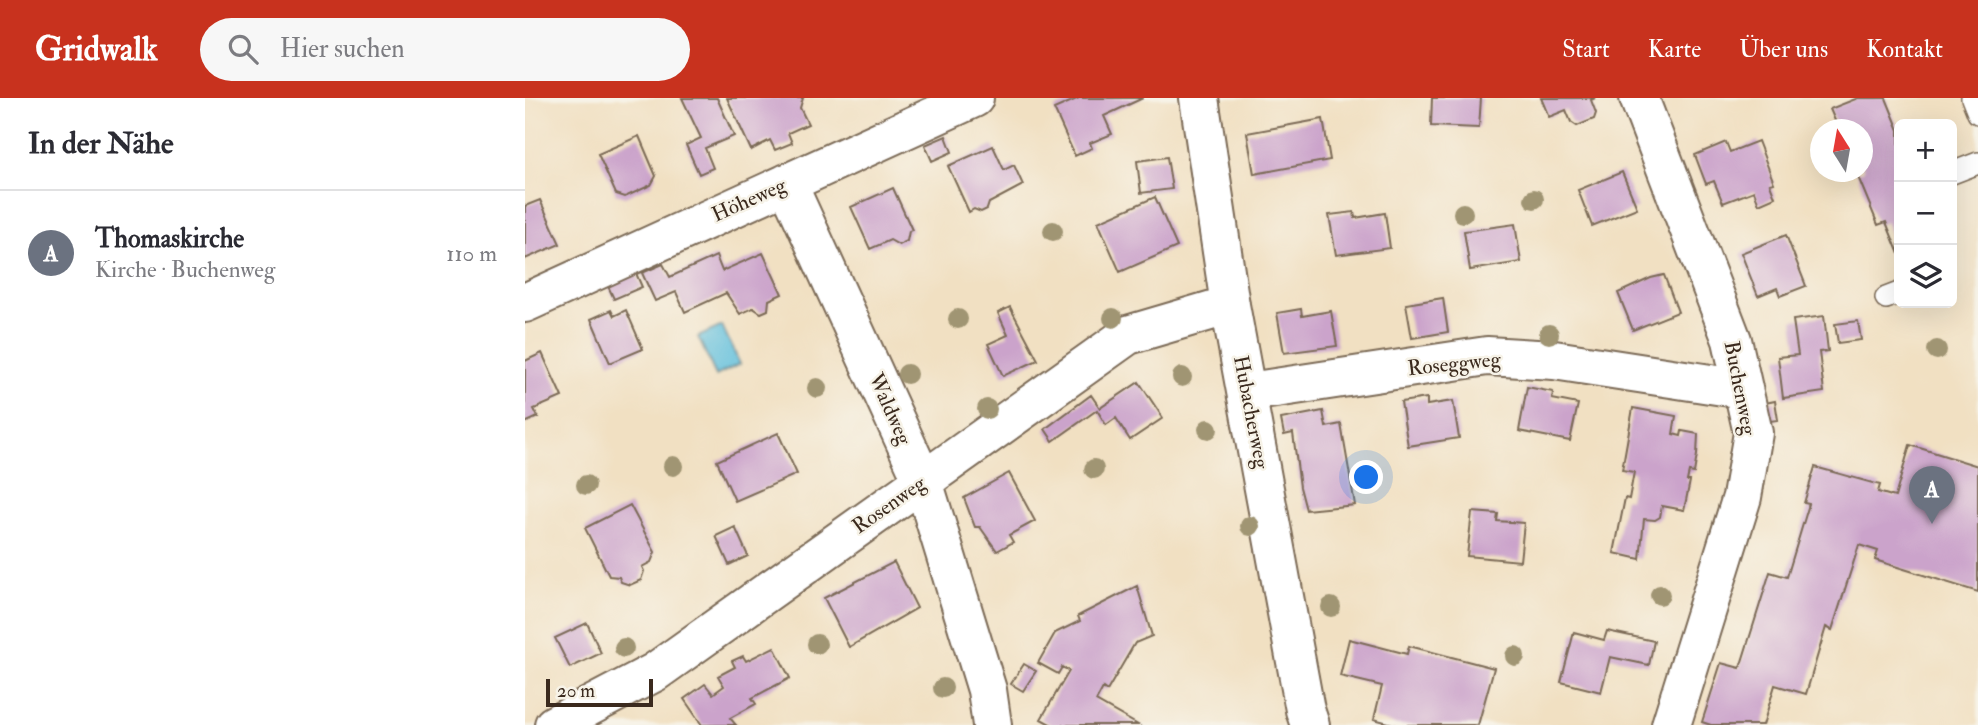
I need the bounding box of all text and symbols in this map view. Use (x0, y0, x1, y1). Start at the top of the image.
search box (200, 18, 690, 81)
text: Gridwalk (35, 29, 158, 70)
icon: search (224, 30, 262, 68)
text: Hier suchen (280, 33, 405, 65)
text: Start (1562, 34, 1610, 65)
text: Karte (1648, 34, 1701, 65)
text: Über uns (1739, 34, 1828, 65)
text: Kontakt (1866, 34, 1943, 65)
north arrow (1810, 119, 1873, 182)
map controls (1894, 119, 1957, 308)
button: + (1894, 119, 1957, 182)
text: In der Nähe (28, 125, 173, 162)
street label: Höheweg (708, 171, 791, 228)
button: − (1894, 182, 1957, 245)
text: Thomaskirche (95, 223, 244, 255)
text: A (44, 239, 58, 268)
text: 110 m (446, 239, 497, 268)
button: layers (1894, 245, 1957, 308)
text: Kirche · Buchenweg (95, 255, 275, 284)
street label: Buchenweg (1718, 339, 1762, 438)
street label: Roseggweg (1406, 346, 1503, 382)
street label: Hubacherweg (1227, 353, 1275, 472)
street label: Waldweg (862, 368, 918, 450)
your location (1349, 460, 1383, 494)
pin: A (1909, 466, 1955, 524)
street label: Rosenweg (847, 470, 931, 540)
scale bar (546, 676, 653, 708)
text: 20 m (557, 679, 595, 703)

